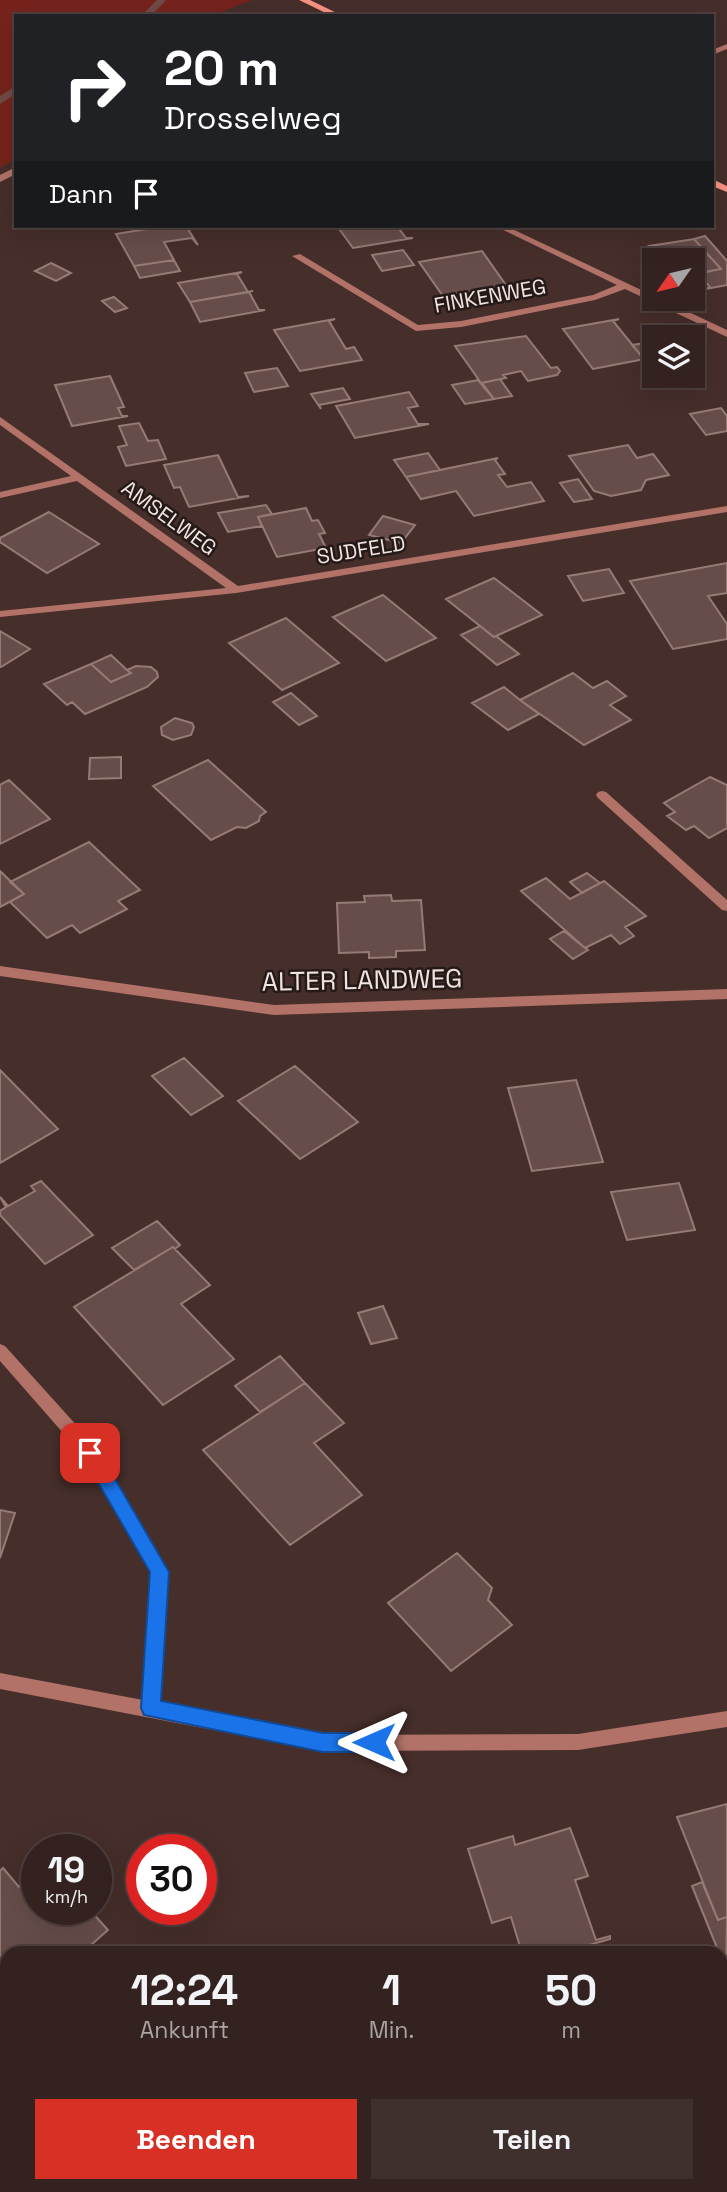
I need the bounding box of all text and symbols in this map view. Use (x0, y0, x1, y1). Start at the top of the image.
text: 20 m (164, 37, 279, 99)
icon: right (49, 42, 140, 133)
text: Drosselweg (164, 98, 342, 138)
icon: arrive (127, 175, 165, 213)
text: Dann (49, 177, 113, 211)
north arrow (642, 248, 705, 312)
map controls (642, 248, 705, 388)
street label: FINKENWEG (432, 272, 548, 319)
button: layers (642, 325, 705, 388)
street label: AMSELWEG (117, 474, 222, 561)
street label: SUDFELD (315, 529, 407, 570)
street label: ALTER LANDWEG (261, 961, 463, 999)
pin (60, 1423, 120, 1483)
icon: arrive (71, 1434, 109, 1472)
position arrow (337, 1705, 411, 1779)
speed limit sign: 30 (126, 1834, 217, 1925)
text: 19 (48, 1848, 85, 1892)
text: km/h (45, 1885, 88, 1908)
text: 12:24 (131, 1964, 238, 2017)
text: 1 (382, 1964, 401, 2017)
text: 50 (545, 1964, 597, 2017)
text: Ankunft (140, 2015, 229, 2045)
text: Min. (369, 2015, 414, 2045)
text: m (561, 2015, 581, 2045)
button: Beenden (35, 2099, 357, 2179)
button: Teilen (371, 2099, 693, 2179)

